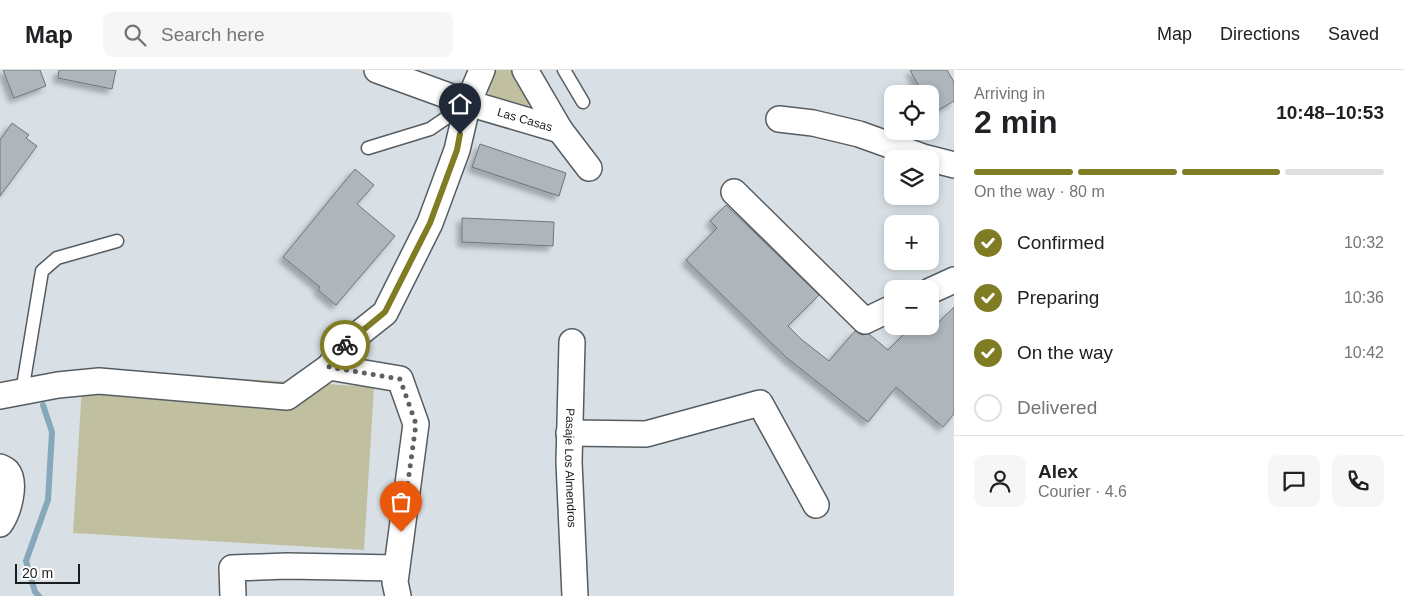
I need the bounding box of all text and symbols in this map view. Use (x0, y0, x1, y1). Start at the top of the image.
search box (103, 12, 453, 57)
text: Map (25, 21, 73, 48)
icon: search (121, 21, 149, 49)
text: Search here (161, 24, 265, 45)
text: Map (1157, 24, 1192, 44)
text: Directions (1220, 24, 1300, 44)
text: Saved (1328, 24, 1379, 44)
pin (439, 83, 481, 134)
map controls (884, 85, 939, 335)
button: locate (884, 85, 939, 140)
text: Arriving in (974, 85, 1045, 102)
icon: home (446, 90, 474, 118)
text: 10:48–10:53 (1276, 102, 1384, 123)
text: 2 min (974, 104, 1058, 140)
street label: Las Casas (496, 105, 554, 134)
button: layers (884, 150, 939, 205)
text: On the way · 80 m (974, 183, 1105, 200)
button: + (884, 215, 939, 270)
icon: check (974, 229, 1002, 257)
text: Confirmed (1017, 232, 1105, 253)
text: 10:32 (1344, 234, 1384, 251)
button: − (884, 280, 939, 335)
icon: check (974, 284, 1002, 312)
text: Preparing (1017, 287, 1099, 308)
text: 10:36 (1344, 289, 1384, 306)
courier (320, 320, 370, 370)
icon: bike (331, 331, 359, 359)
icon: check (974, 339, 1002, 367)
text: On the way (1017, 342, 1113, 363)
text: 10:42 (1344, 344, 1384, 361)
text: Delivered (1017, 397, 1097, 418)
street label: Pasaje Los Almendros (562, 408, 579, 528)
button: person (974, 455, 1026, 507)
button: chat (1268, 455, 1320, 507)
button: phone (1332, 455, 1384, 507)
text: Alex (1038, 461, 1078, 482)
pin (380, 481, 422, 532)
text: Courier · 4.6 (1038, 483, 1127, 500)
icon: bag (387, 488, 415, 516)
scale bar (15, 561, 80, 584)
text: 20 m (22, 565, 53, 581)

